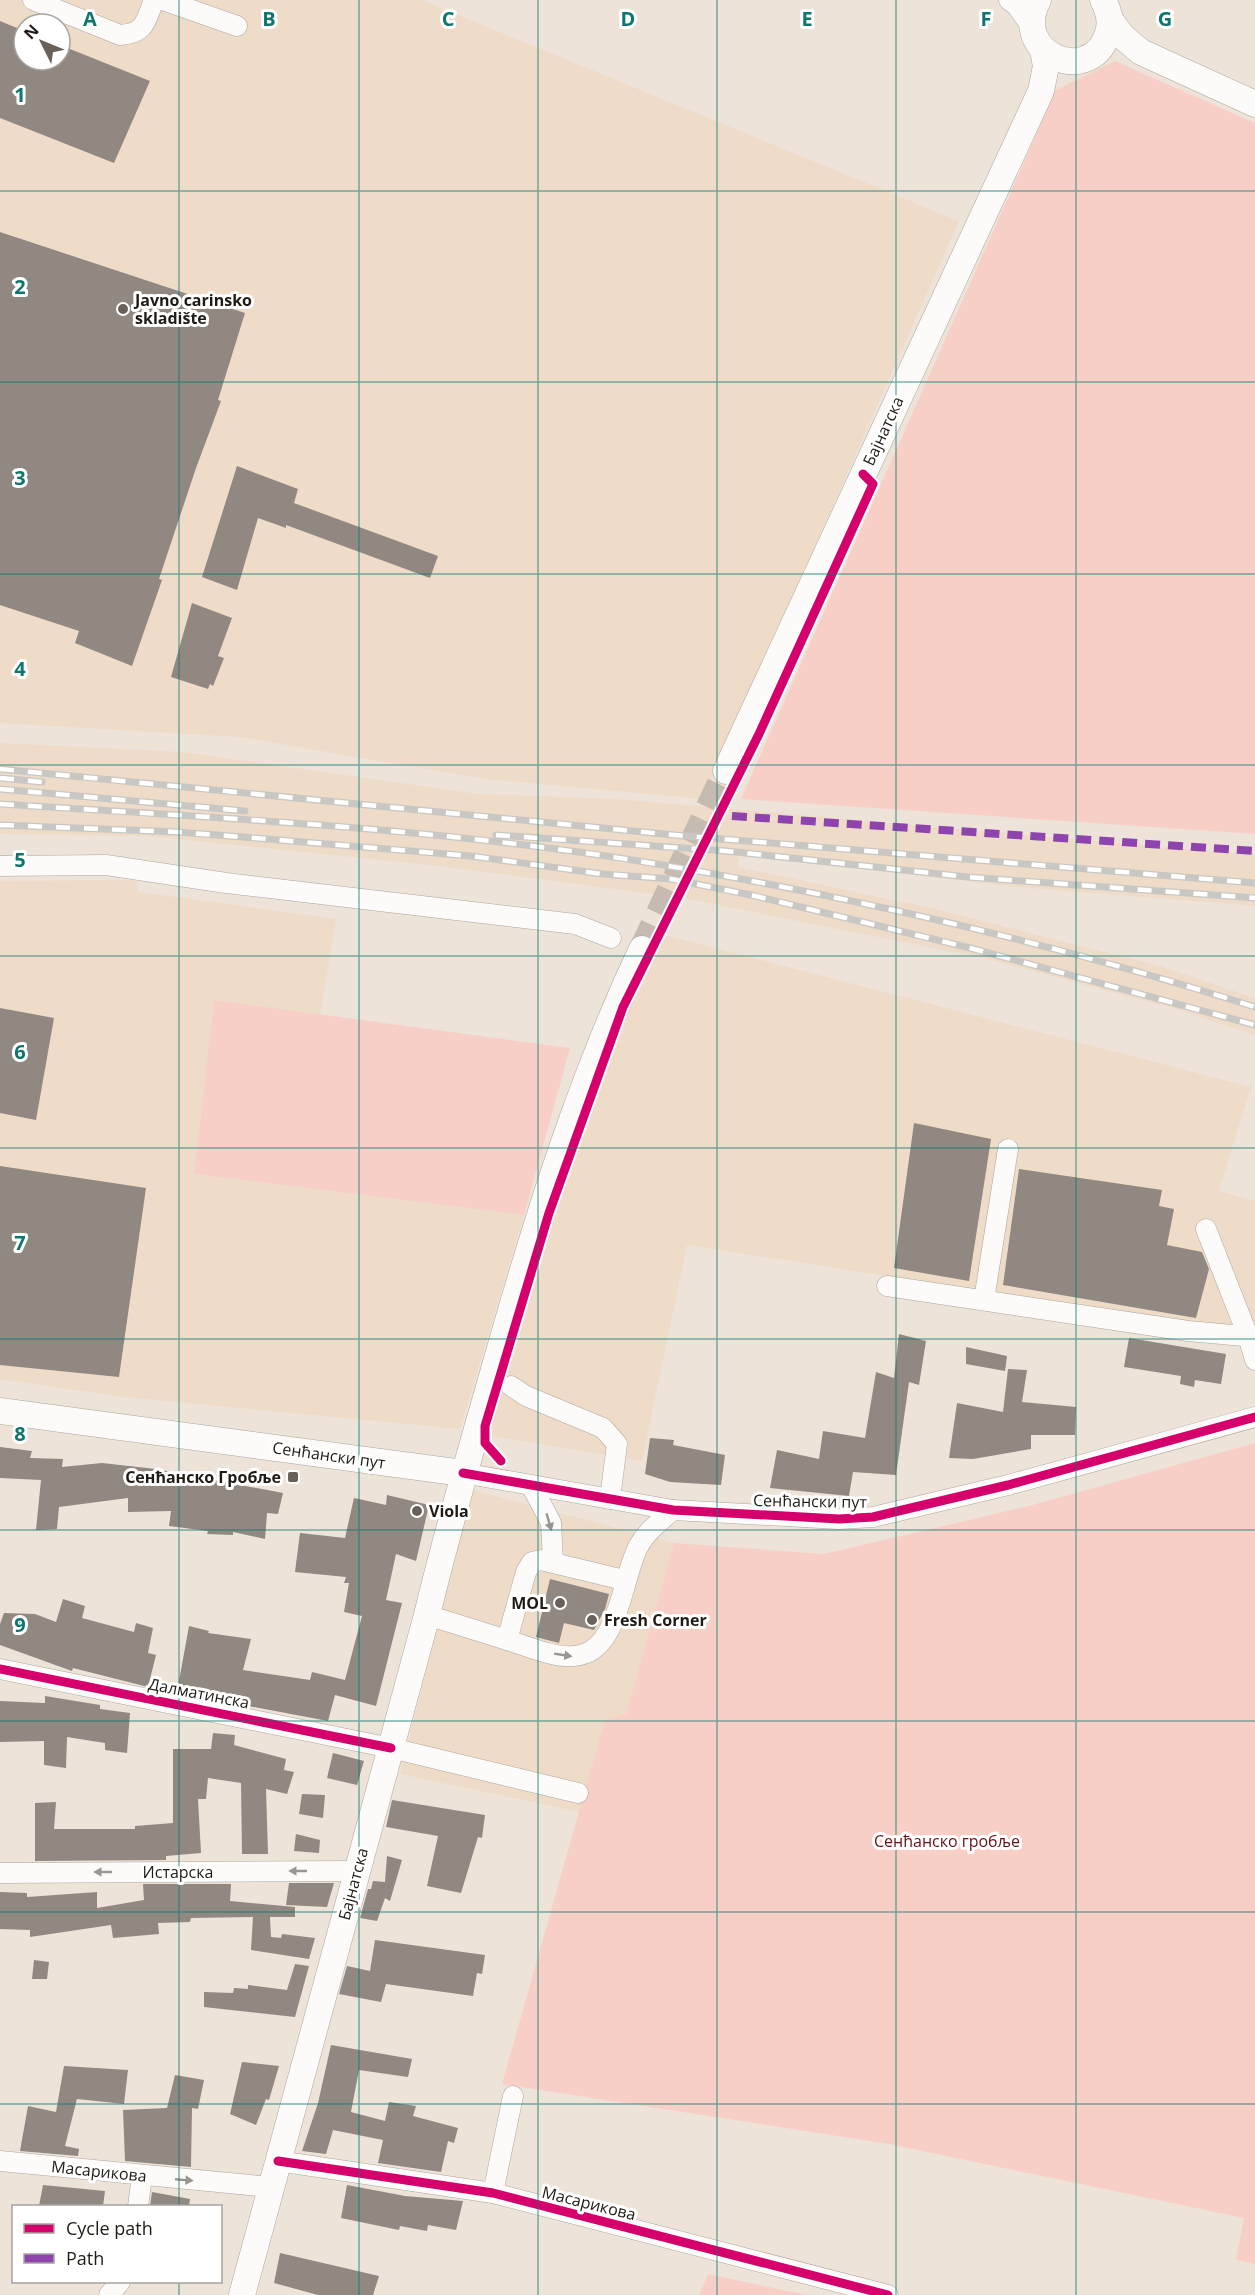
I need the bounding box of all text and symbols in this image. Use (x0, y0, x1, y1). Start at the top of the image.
text: A (83, 5, 97, 32)
text: B (262, 5, 276, 32)
text: C (442, 5, 455, 32)
text: D (621, 5, 635, 32)
text: E (801, 5, 813, 32)
text: F (981, 5, 991, 32)
text: G (1158, 5, 1172, 32)
north arrow (12, 12, 72, 72)
text: N (19, 20, 44, 44)
text: 1 (14, 81, 26, 108)
text: 2 (14, 273, 26, 300)
place label: Javno carinsko skladište (133, 289, 252, 329)
marker: Javno carinsko skladište (116, 302, 130, 316)
street label: Бајнатска (857, 393, 909, 469)
text: 3 (14, 464, 26, 491)
text: 4 (14, 655, 26, 682)
text: 5 (14, 846, 26, 873)
text: 6 (14, 1038, 26, 1065)
text: 7 (14, 1229, 26, 1256)
text: 8 (14, 1420, 26, 1447)
street label: Сенћански пут (271, 1436, 387, 1474)
place label: Сенћанско Гробље (125, 1466, 281, 1488)
marker: Сенћанско Гробље (286, 1470, 300, 1484)
street label: Сенћански пут (753, 1489, 868, 1513)
place label: Viola (429, 1500, 469, 1522)
marker: Viola (410, 1504, 424, 1518)
one-way arrow (545, 1513, 555, 1531)
place label: MOL (511, 1592, 548, 1614)
marker: MOL (553, 1596, 567, 1610)
place label: Fresh Corner (604, 1609, 707, 1631)
text: 9 (14, 1611, 26, 1638)
marker: Fresh Corner (585, 1613, 599, 1627)
one-way arrow (554, 1650, 573, 1659)
street label: Далматинска (147, 1672, 251, 1714)
park label: Сенћанско гробље (874, 1830, 1020, 1852)
street label: Бајнатска (333, 1845, 373, 1923)
street label: Истарска (143, 1861, 213, 1883)
one-way arrow (289, 1866, 308, 1876)
one-way arrow (94, 1867, 113, 1877)
street label: Масарикова (50, 2155, 148, 2187)
one-way arrow (174, 2175, 193, 2185)
street label: Масарикова (540, 2181, 638, 2225)
legend (12, 2205, 222, 2283)
text: Cycle path (66, 2216, 153, 2240)
text: Path (66, 2246, 104, 2270)

